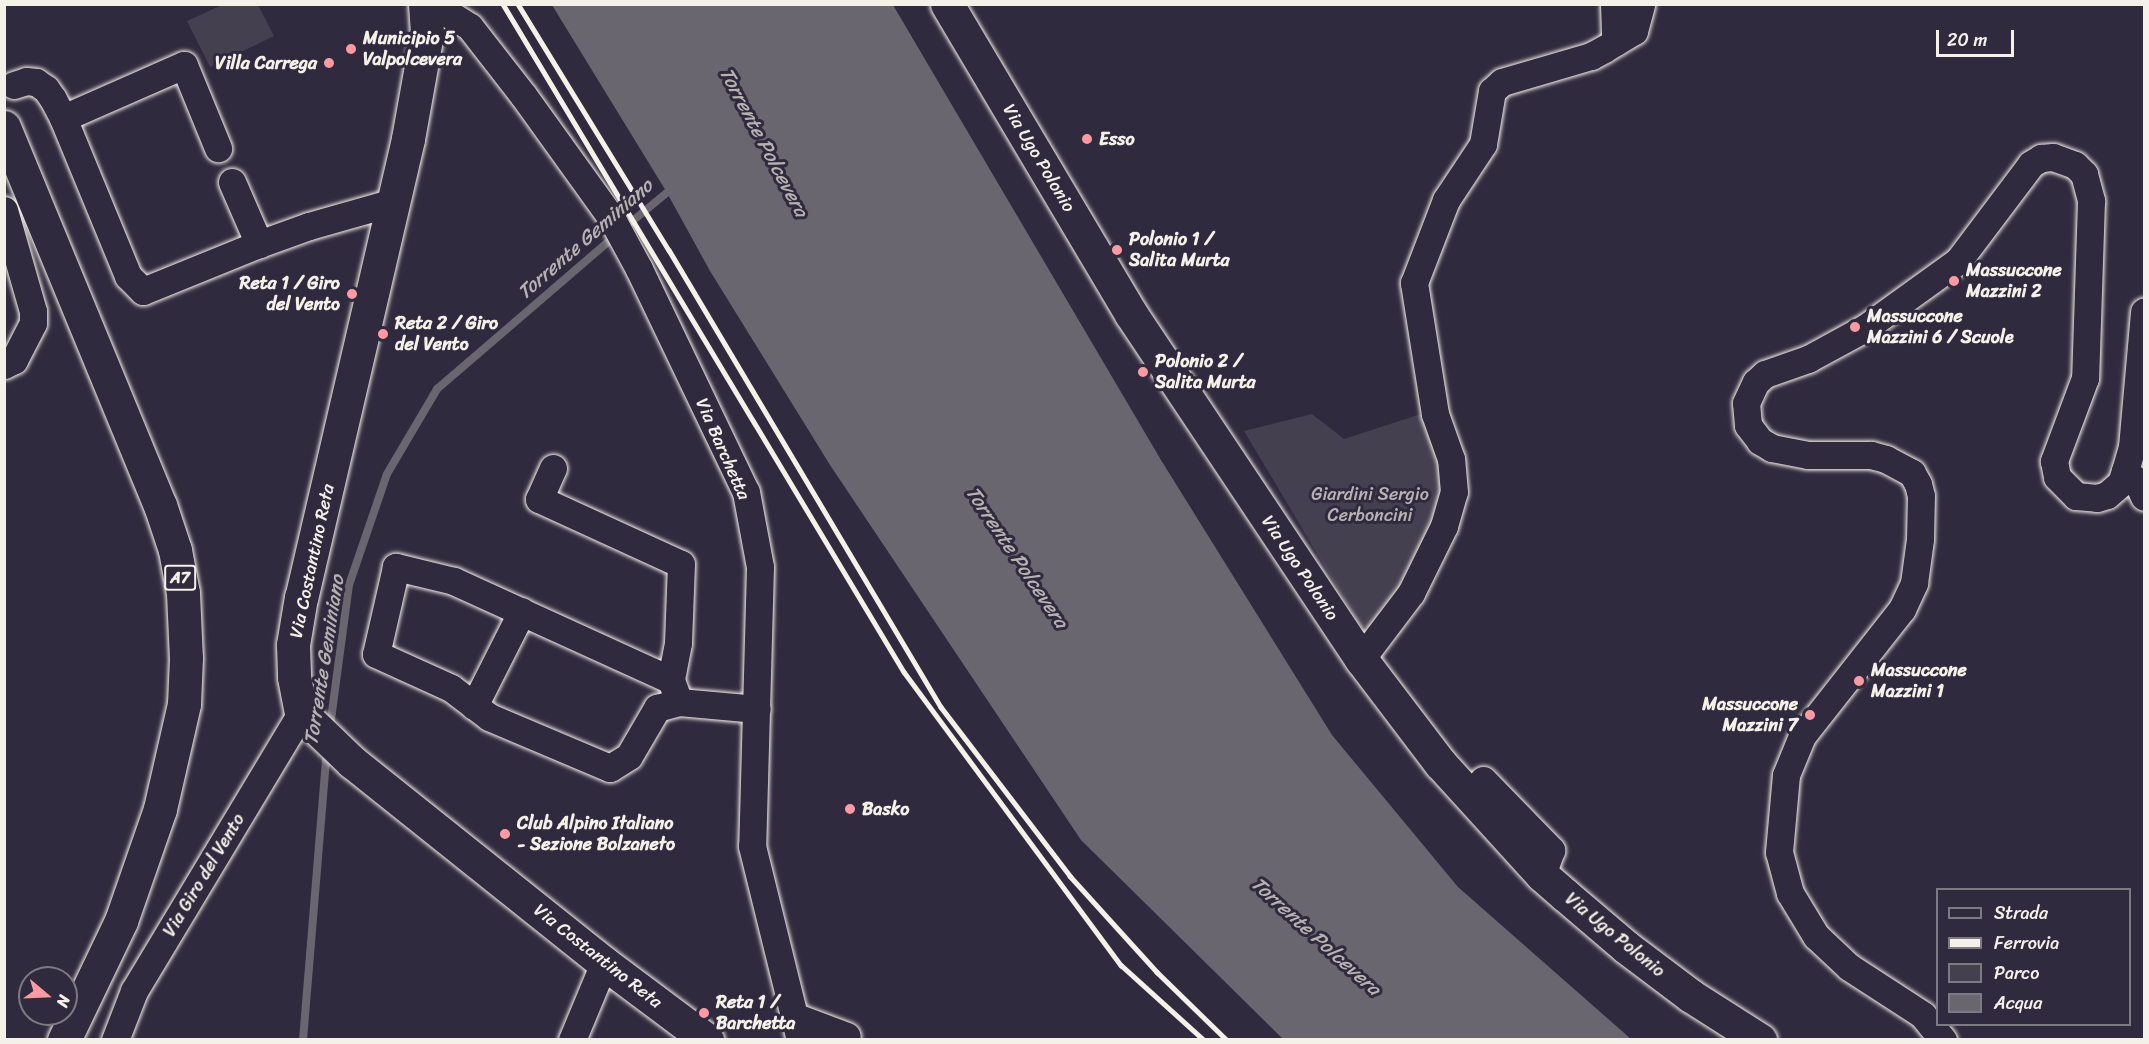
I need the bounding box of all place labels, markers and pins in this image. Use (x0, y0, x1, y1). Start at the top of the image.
place label: Municipio 5 Valpolcevera (363, 28, 462, 70)
marker: Municipio 5 Valpolcevera (344, 42, 358, 56)
place label: Villa Carrega (215, 52, 317, 74)
marker: Villa Carrega (322, 56, 336, 70)
place label: Esso (1099, 128, 1135, 150)
marker: Esso (1080, 132, 1094, 146)
place label: Polonio 1 / Salita Murta (1129, 229, 1230, 272)
marker: Polonio 1 / Salita Murta (1110, 243, 1124, 257)
place label: Massuccone Mazzini 2 (1966, 260, 2062, 302)
place label: Reta 1 / Giro del Vento (240, 273, 340, 316)
marker: Massuccone Mazzini 2 (1947, 274, 1961, 288)
marker: Reta 1 / Giro del Vento (345, 287, 359, 301)
place label: Massuccone Mazzini 6 / Scuole (1867, 306, 2014, 348)
place label: Reta 2 / Giro del Vento (395, 313, 498, 356)
marker: Massuccone Mazzini 6 / Scuole (1848, 320, 1862, 334)
marker: Reta 2 / Giro del Vento (376, 327, 390, 341)
place label: Polonio 2 / Salita Murta (1155, 351, 1256, 394)
marker: Polonio 2 / Salita Murta (1136, 365, 1150, 379)
place label: Massuccone Mazzini 1 (1871, 660, 1967, 702)
marker: Massuccone Mazzini 1 (1852, 674, 1866, 688)
place label: Massuccone Mazzini 7 (1702, 694, 1798, 736)
marker: Massuccone Mazzini 7 (1803, 708, 1817, 722)
place label: Basko (862, 798, 909, 820)
marker: Basko (843, 802, 857, 816)
place label: Club Alpino Italiano - Sezione Bolzaneto (517, 813, 675, 856)
marker: Club Alpino Italiano - Sezione Bolzaneto (498, 827, 512, 841)
place label: Reta 1 / Barchetta (716, 992, 795, 1034)
marker: Reta 1 / Barchetta (697, 1006, 711, 1020)

